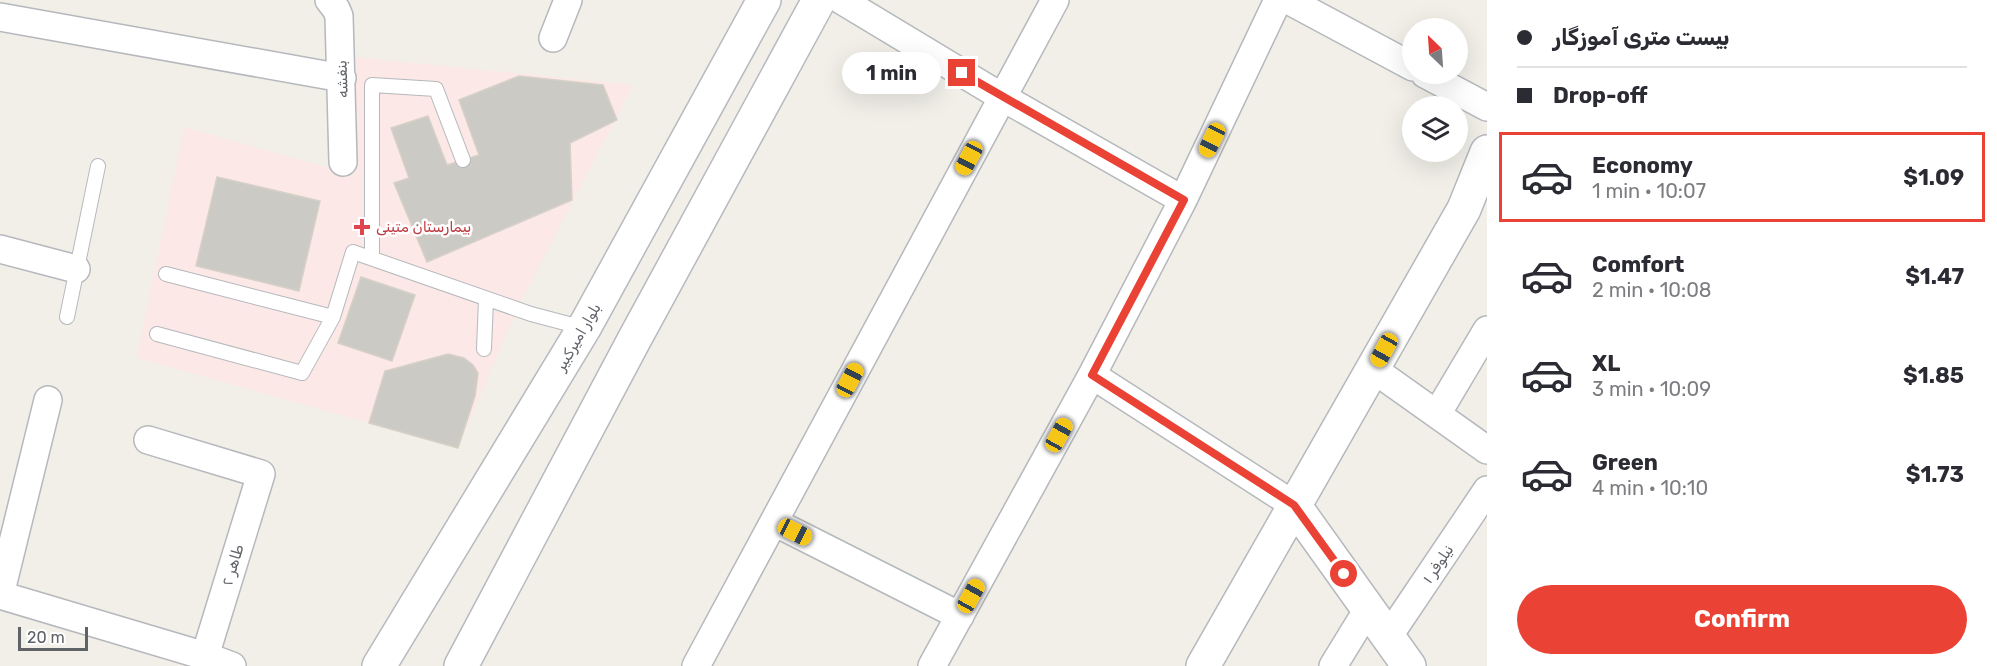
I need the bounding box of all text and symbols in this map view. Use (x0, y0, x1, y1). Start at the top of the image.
north arrow (1402, 18, 1468, 84)
map controls (1402, 18, 1468, 162)
text: بیست متری آموزگار (1553, 24, 1730, 51)
callout: 1 min (842, 52, 941, 94)
route end (948, 59, 975, 86)
street label: بنفشه (332, 60, 352, 98)
text: 1 min (866, 61, 917, 85)
text: Drop-off (1553, 82, 1648, 109)
button: layers (1402, 96, 1468, 162)
car (1196, 120, 1228, 160)
car (953, 138, 985, 178)
icon: car (1520, 150, 1574, 204)
text: Economy (1592, 152, 1693, 179)
text: $1.09 (1903, 164, 1964, 191)
text: 1 min · 10:07 (1592, 179, 1706, 203)
marker: بیمارستان متینی (353, 218, 371, 236)
place label: بیمارستان متینی (376, 218, 471, 236)
icon: car (1520, 249, 1574, 303)
text: Comfort (1592, 251, 1684, 278)
text: $1.47 (1905, 263, 1964, 290)
text: 2 min · 10:08 (1592, 278, 1712, 302)
street label: بلوار امیرکبیر (551, 300, 605, 375)
car (1367, 330, 1401, 370)
icon: car (1520, 348, 1574, 402)
text: XL (1592, 350, 1620, 377)
car (834, 360, 866, 400)
text: $1.85 (1903, 362, 1964, 389)
text: 3 min · 10:09 (1592, 377, 1711, 401)
car (1042, 415, 1076, 455)
icon: car (1520, 447, 1574, 501)
text: Green (1592, 449, 1658, 476)
text: $1.73 (1906, 461, 1964, 488)
text: 4 min · 10:10 (1592, 476, 1708, 500)
car (775, 516, 815, 548)
street label: نیلوفر ۱ (1419, 541, 1457, 587)
street label: طاهر ۲ (218, 542, 248, 588)
route start (1330, 560, 1357, 587)
car (954, 576, 988, 616)
button: Confirm (1517, 585, 1967, 654)
scale bar (18, 624, 88, 652)
text: 20 m (27, 628, 65, 647)

